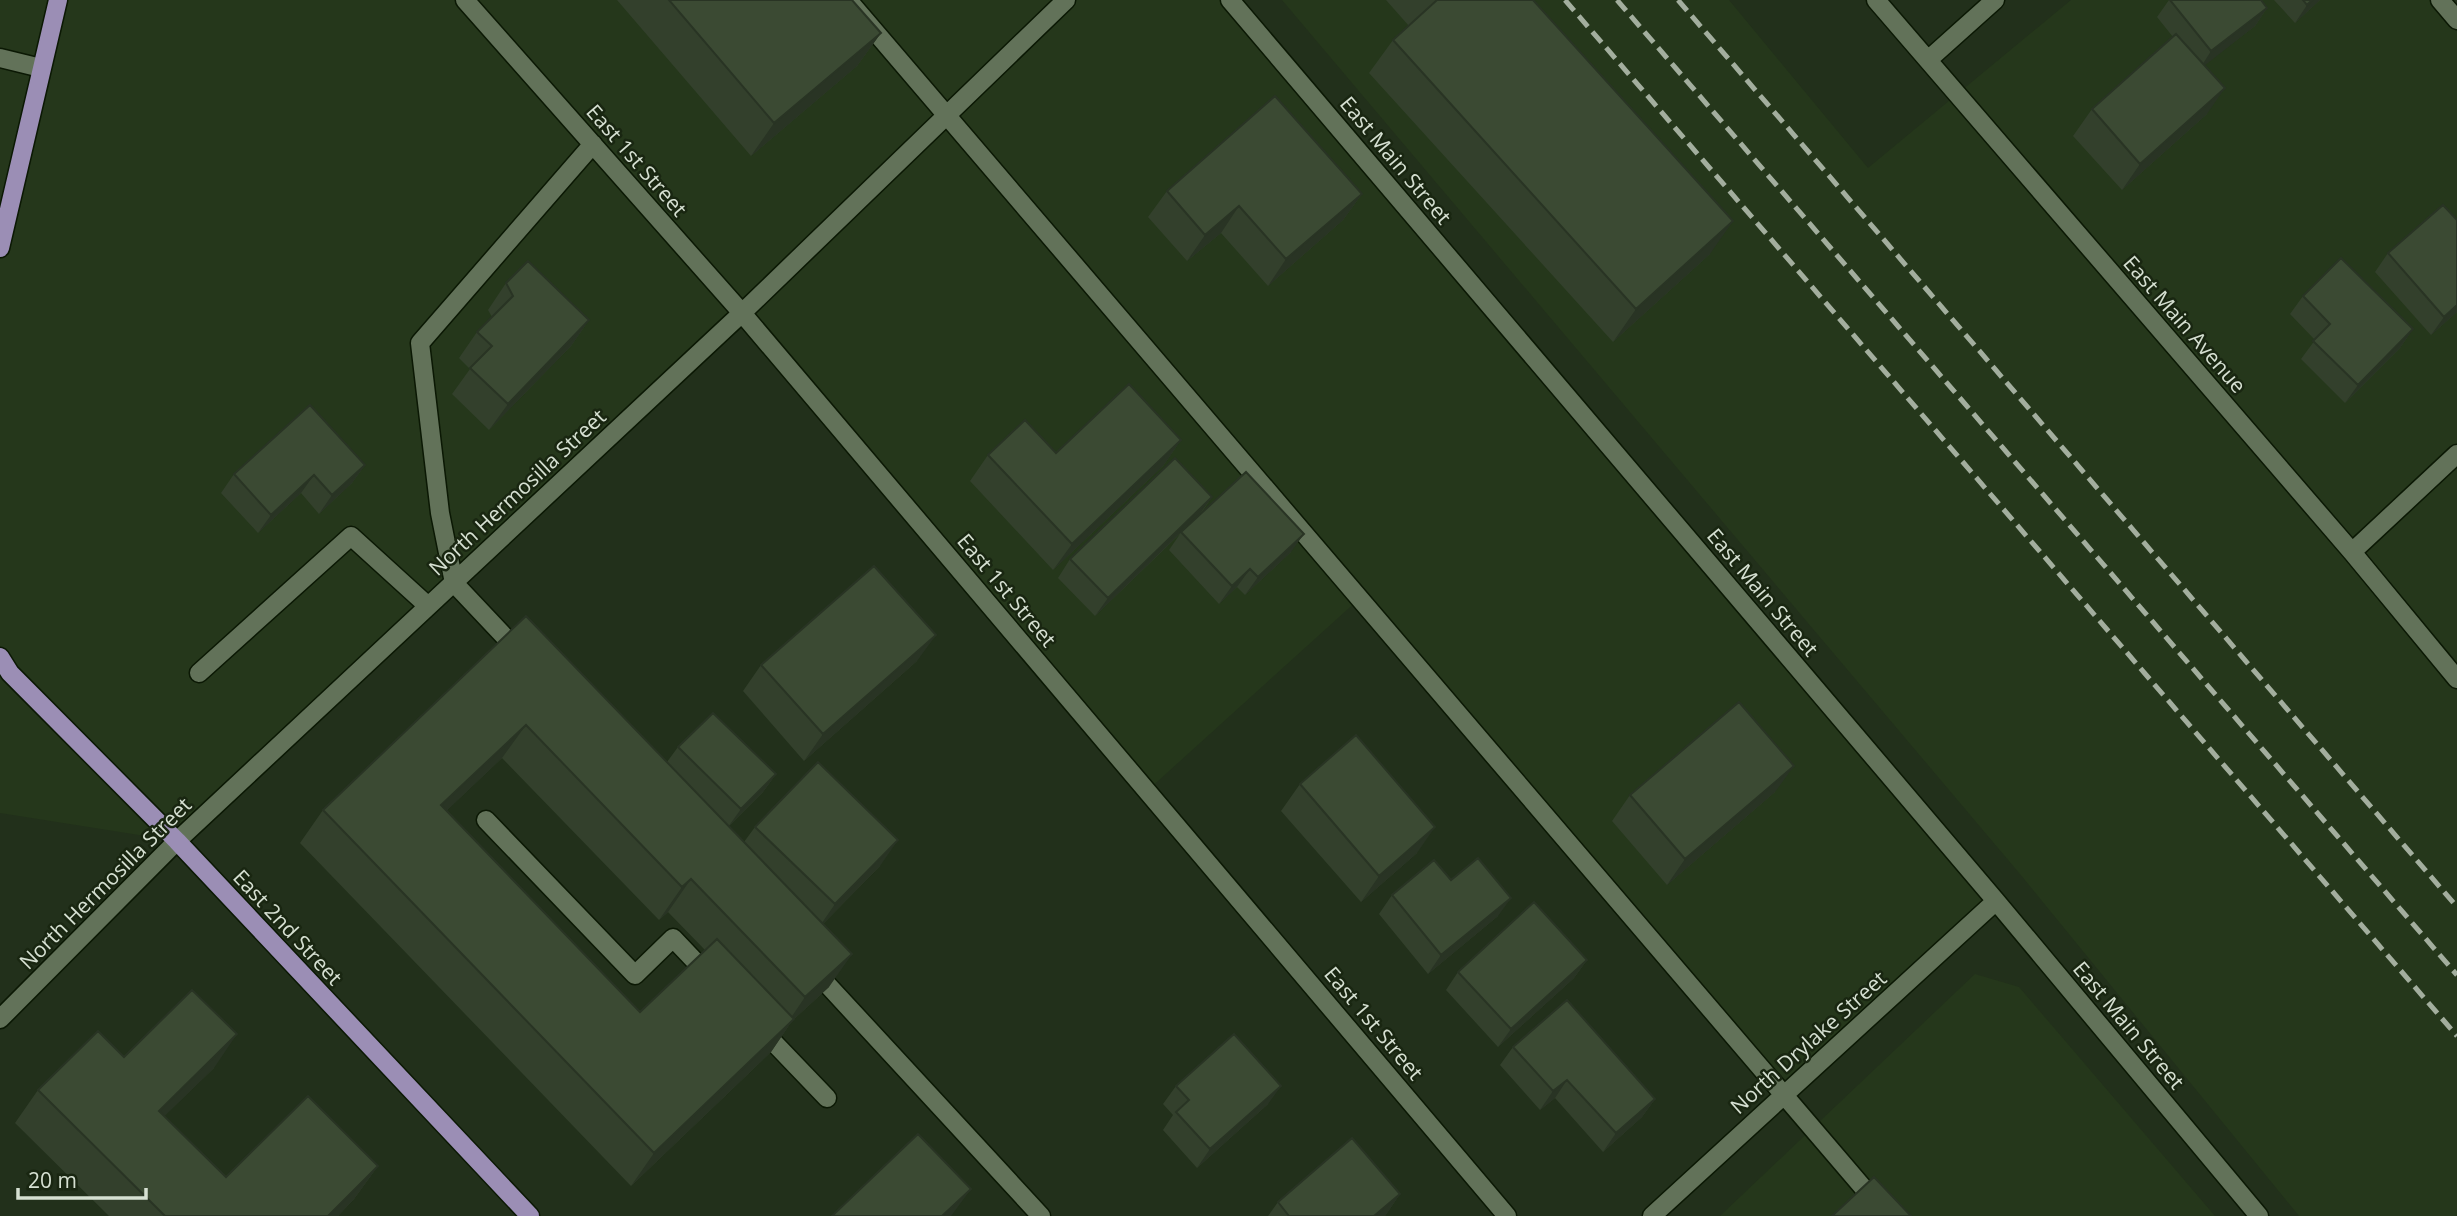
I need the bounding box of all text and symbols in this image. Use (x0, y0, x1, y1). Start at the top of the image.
street label: East Main Street (1334, 90, 1458, 230)
street label: East 1st Street (581, 98, 693, 222)
street label: East Main Avenue (2117, 249, 2253, 399)
street label: North Hermosilla Street (422, 402, 612, 582)
street label: East Main Street (1701, 522, 1825, 662)
street label: East 1st Street (951, 527, 1063, 653)
street label: North Hermosilla Street (13, 791, 197, 975)
street label: East 2nd Street (227, 863, 349, 991)
street label: East Main Street (2067, 955, 2191, 1095)
street label: East 1st Street (1318, 960, 1430, 1086)
street label: North Drylake Street (1724, 964, 1892, 1120)
scale bar (18, 1156, 145, 1200)
text: 20 m (28, 1166, 77, 1194)

